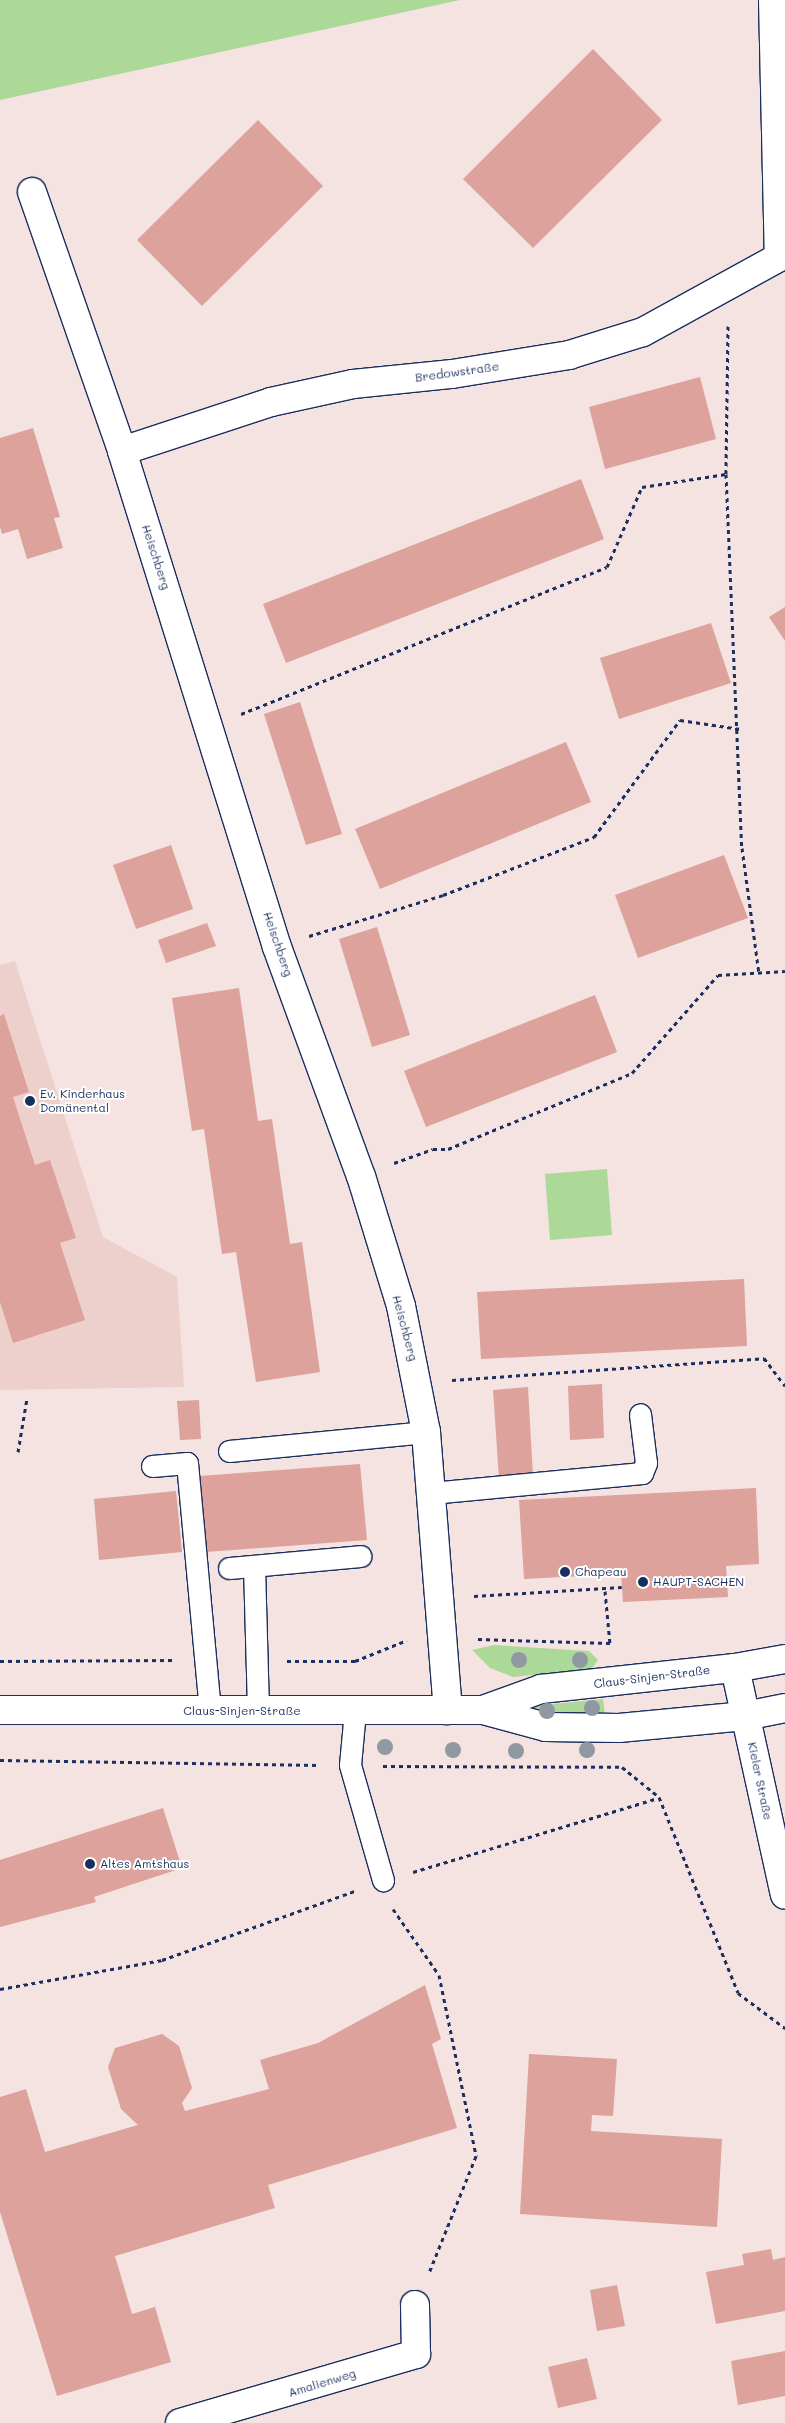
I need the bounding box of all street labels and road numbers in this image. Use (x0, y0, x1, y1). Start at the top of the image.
street label: Bredowstraße (414, 359, 500, 385)
street label: Heischberg (139, 523, 173, 591)
street label: Heischberg (260, 910, 296, 978)
street label: Heischberg (389, 1294, 421, 1362)
street label: Claus-Sinjen-Straße (593, 1663, 711, 1691)
street label: Claus-Sinjen-Straße (183, 1704, 301, 1718)
street label: Kieler Straße (745, 1741, 775, 1821)
street label: Amalienweg (287, 2366, 357, 2400)

